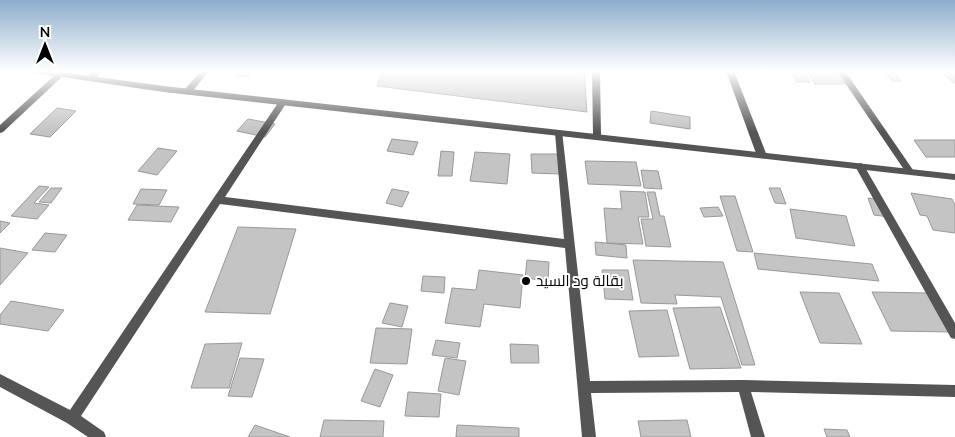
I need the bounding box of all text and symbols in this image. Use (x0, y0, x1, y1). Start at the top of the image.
north arrow (20, 20, 70, 70)
text: N (40, 23, 50, 42)
place label: بقالة ود السيد (536, 271, 623, 291)
marker: بقالة ود السيد (520, 275, 532, 287)

